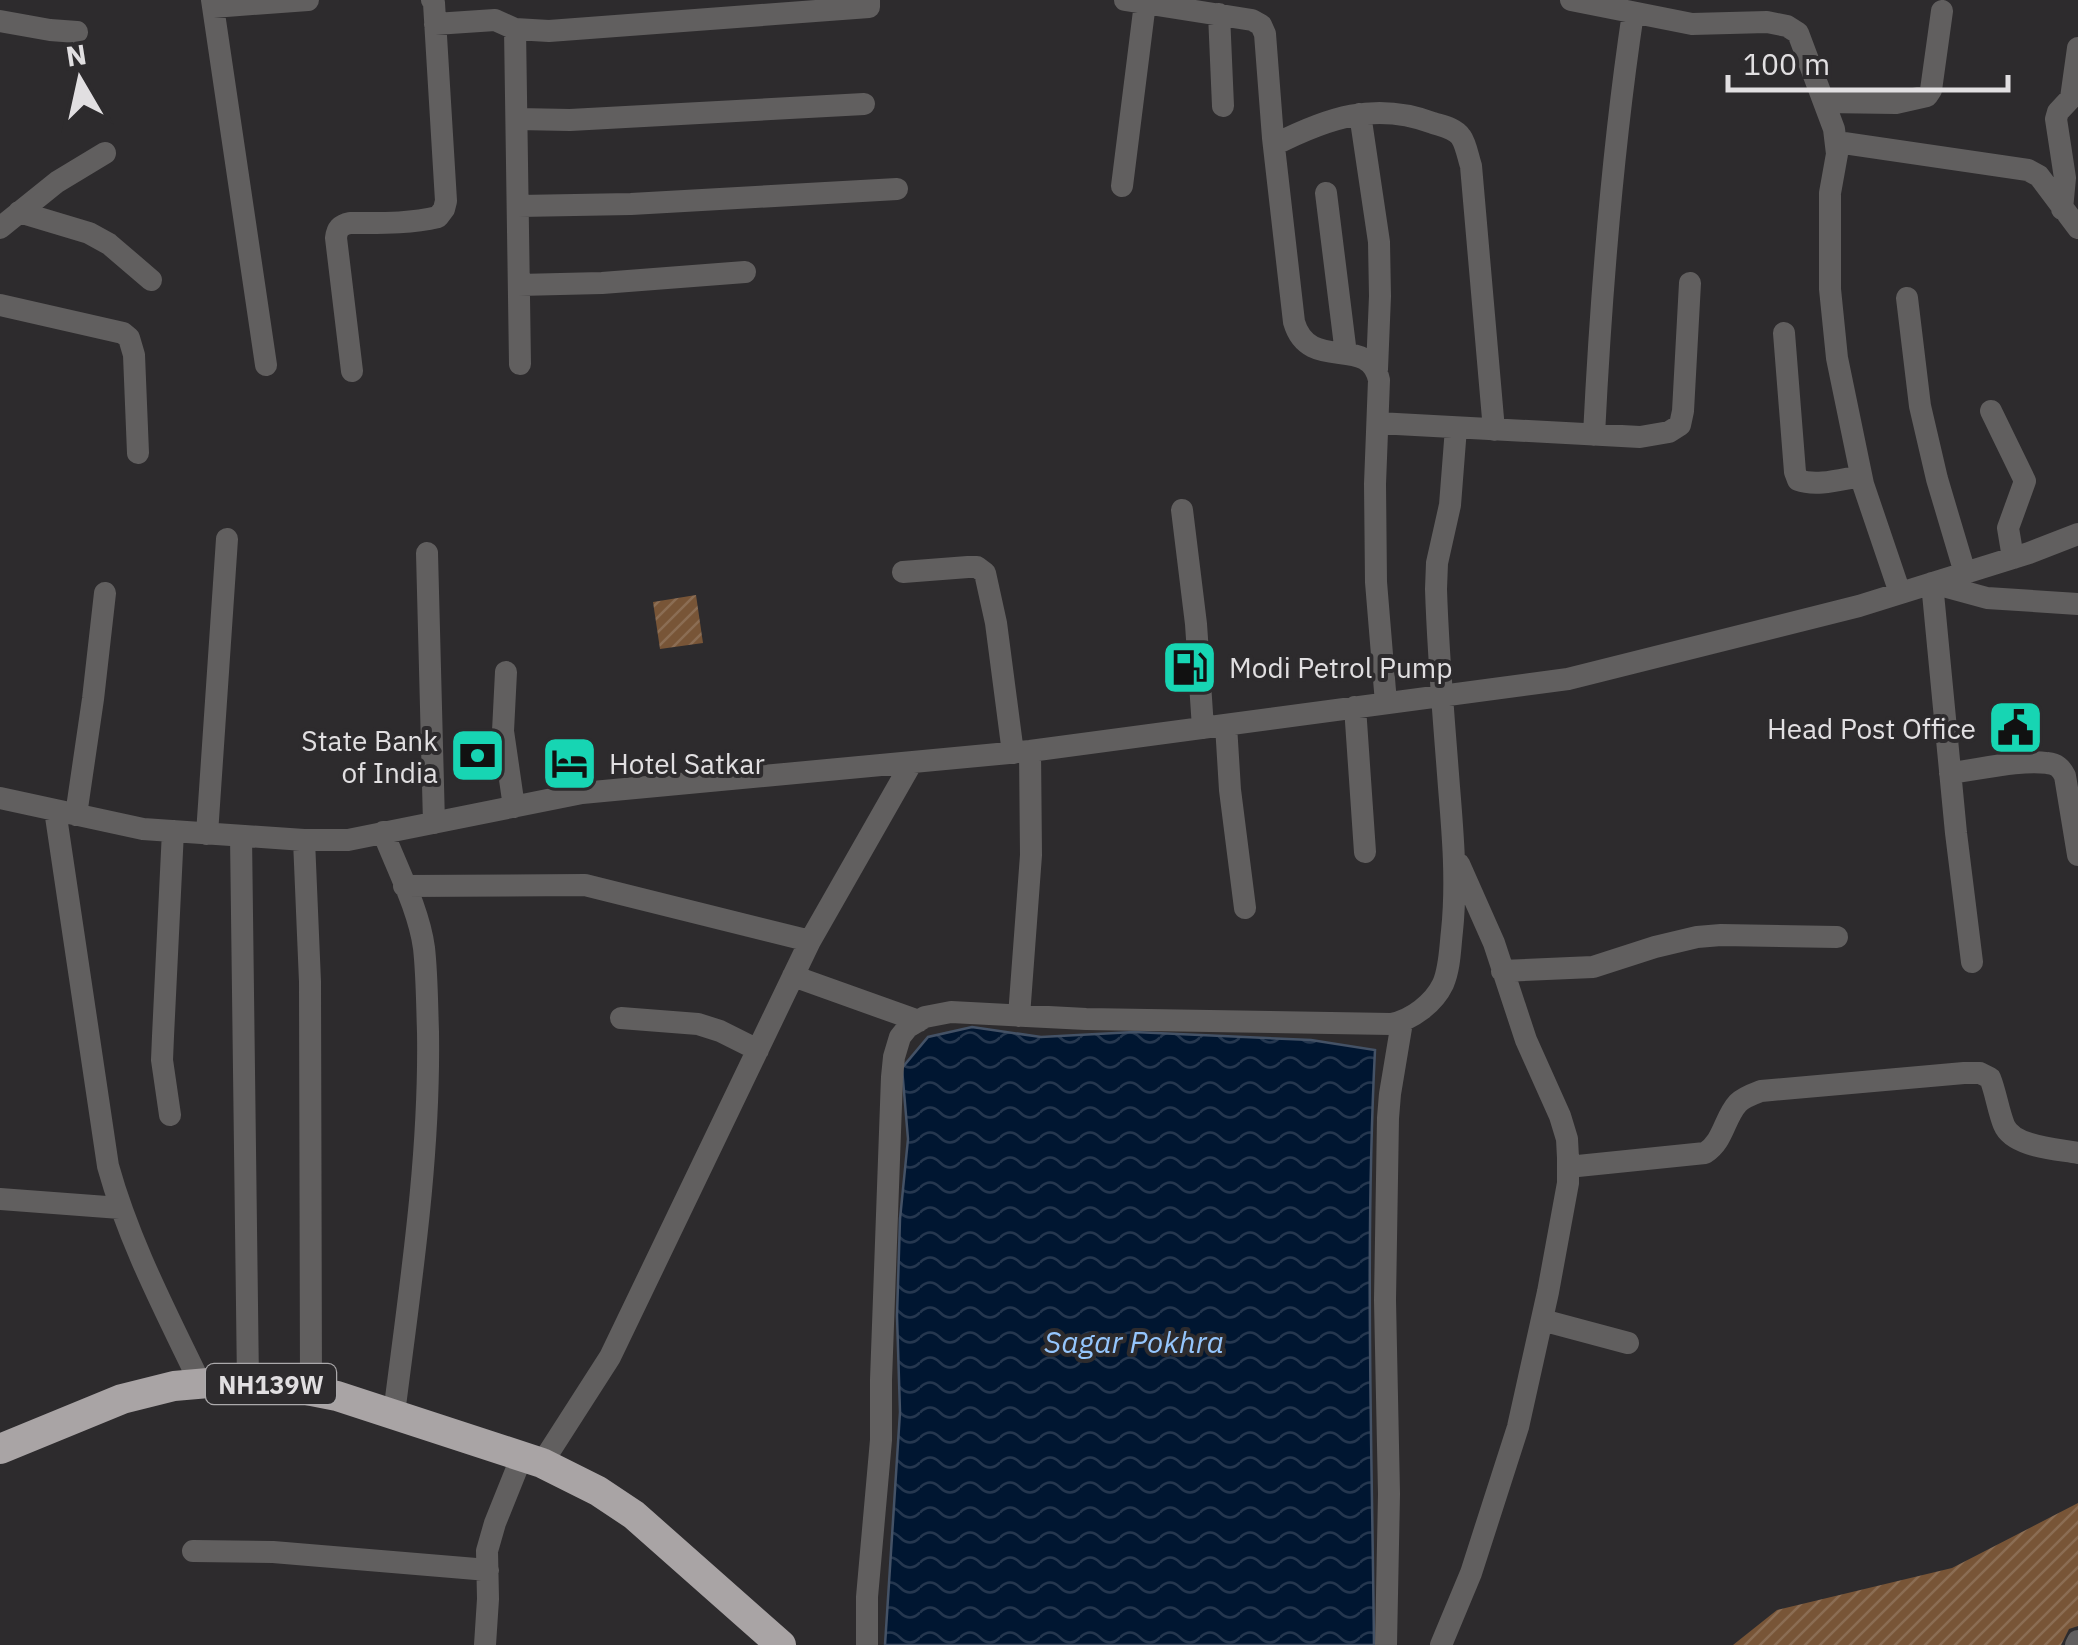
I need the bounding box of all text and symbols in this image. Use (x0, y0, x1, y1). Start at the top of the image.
north arrow (30, 30, 130, 130)
scale bar (1728, 30, 2008, 92)
text: N (63, 35, 89, 75)
text: 100 m (1743, 44, 1830, 83)
fuel station icon: Modi Petrol Pump (1160, 637, 1220, 697)
place label: Modi Petrol Pump (1229, 649, 1452, 686)
public building icon: Head Post Office (1985, 698, 2045, 758)
place label: Head Post Office (1767, 710, 1976, 747)
place label: State Bank of India (301, 722, 438, 791)
bank icon: State Bank of India (447, 726, 507, 786)
hotel icon: Hotel Satkar (540, 733, 600, 793)
place label: Hotel Satkar (609, 745, 765, 782)
water label: Sagar Pokhra (1044, 1322, 1224, 1361)
road number: NH139W (206, 1364, 336, 1404)

